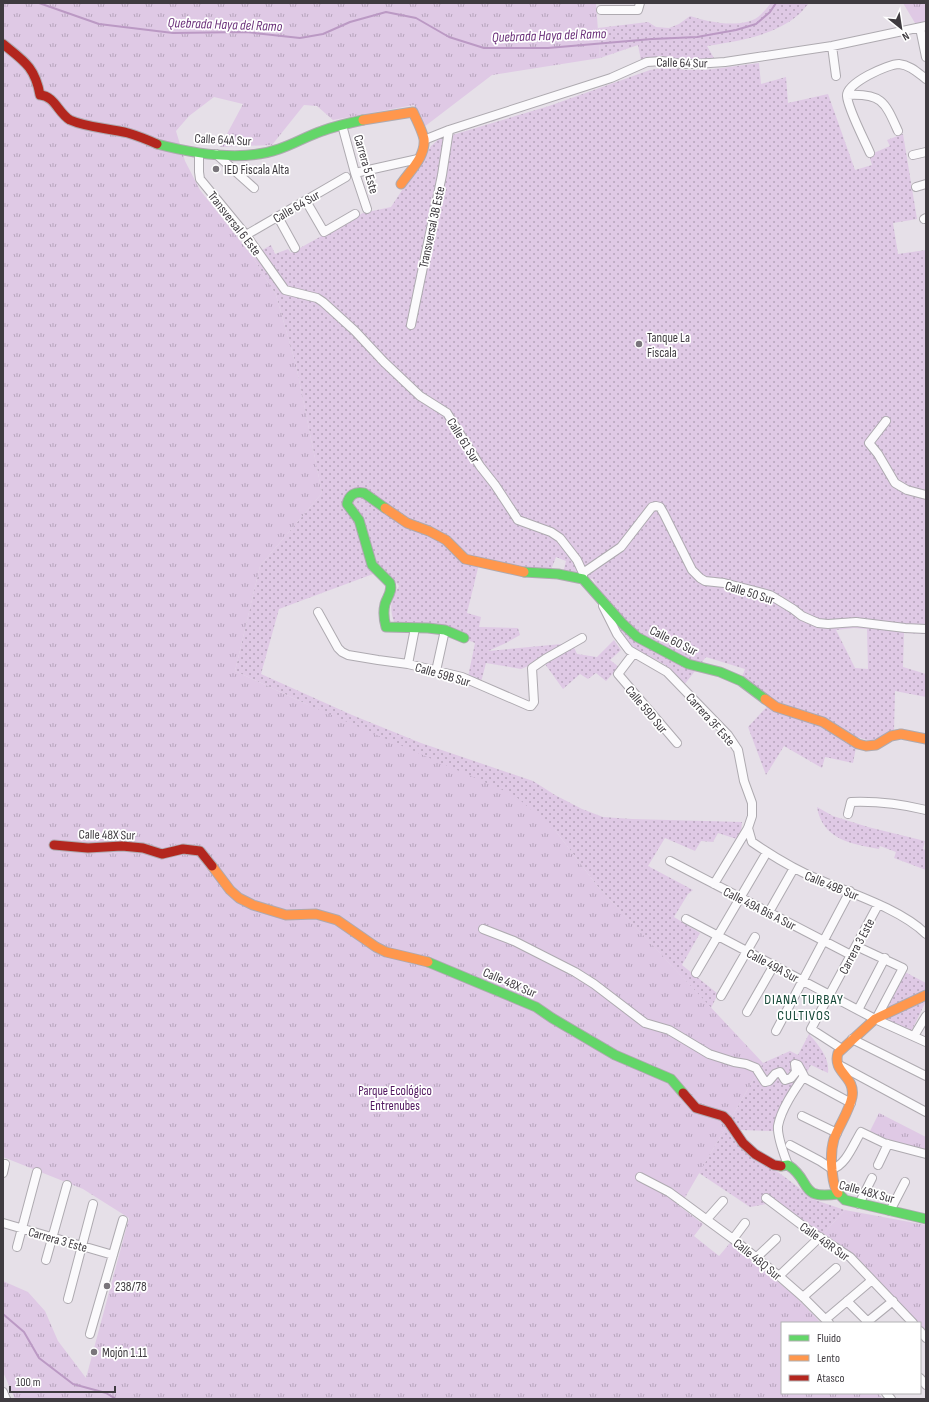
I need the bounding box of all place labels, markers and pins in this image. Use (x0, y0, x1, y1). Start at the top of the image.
place label: IED Fiscala Alta (224, 162, 289, 178)
marker: IED Fiscala Alta (211, 164, 221, 174)
place label: Tanque La Fiscala (647, 330, 690, 361)
marker: Tanque La Fiscala (634, 339, 644, 349)
place label: 238/78 (115, 1279, 147, 1295)
marker: 238/78 (102, 1281, 112, 1291)
place label: Mojón 1.11 (102, 1345, 148, 1361)
marker: Mojón 1.11 (89, 1347, 99, 1357)

